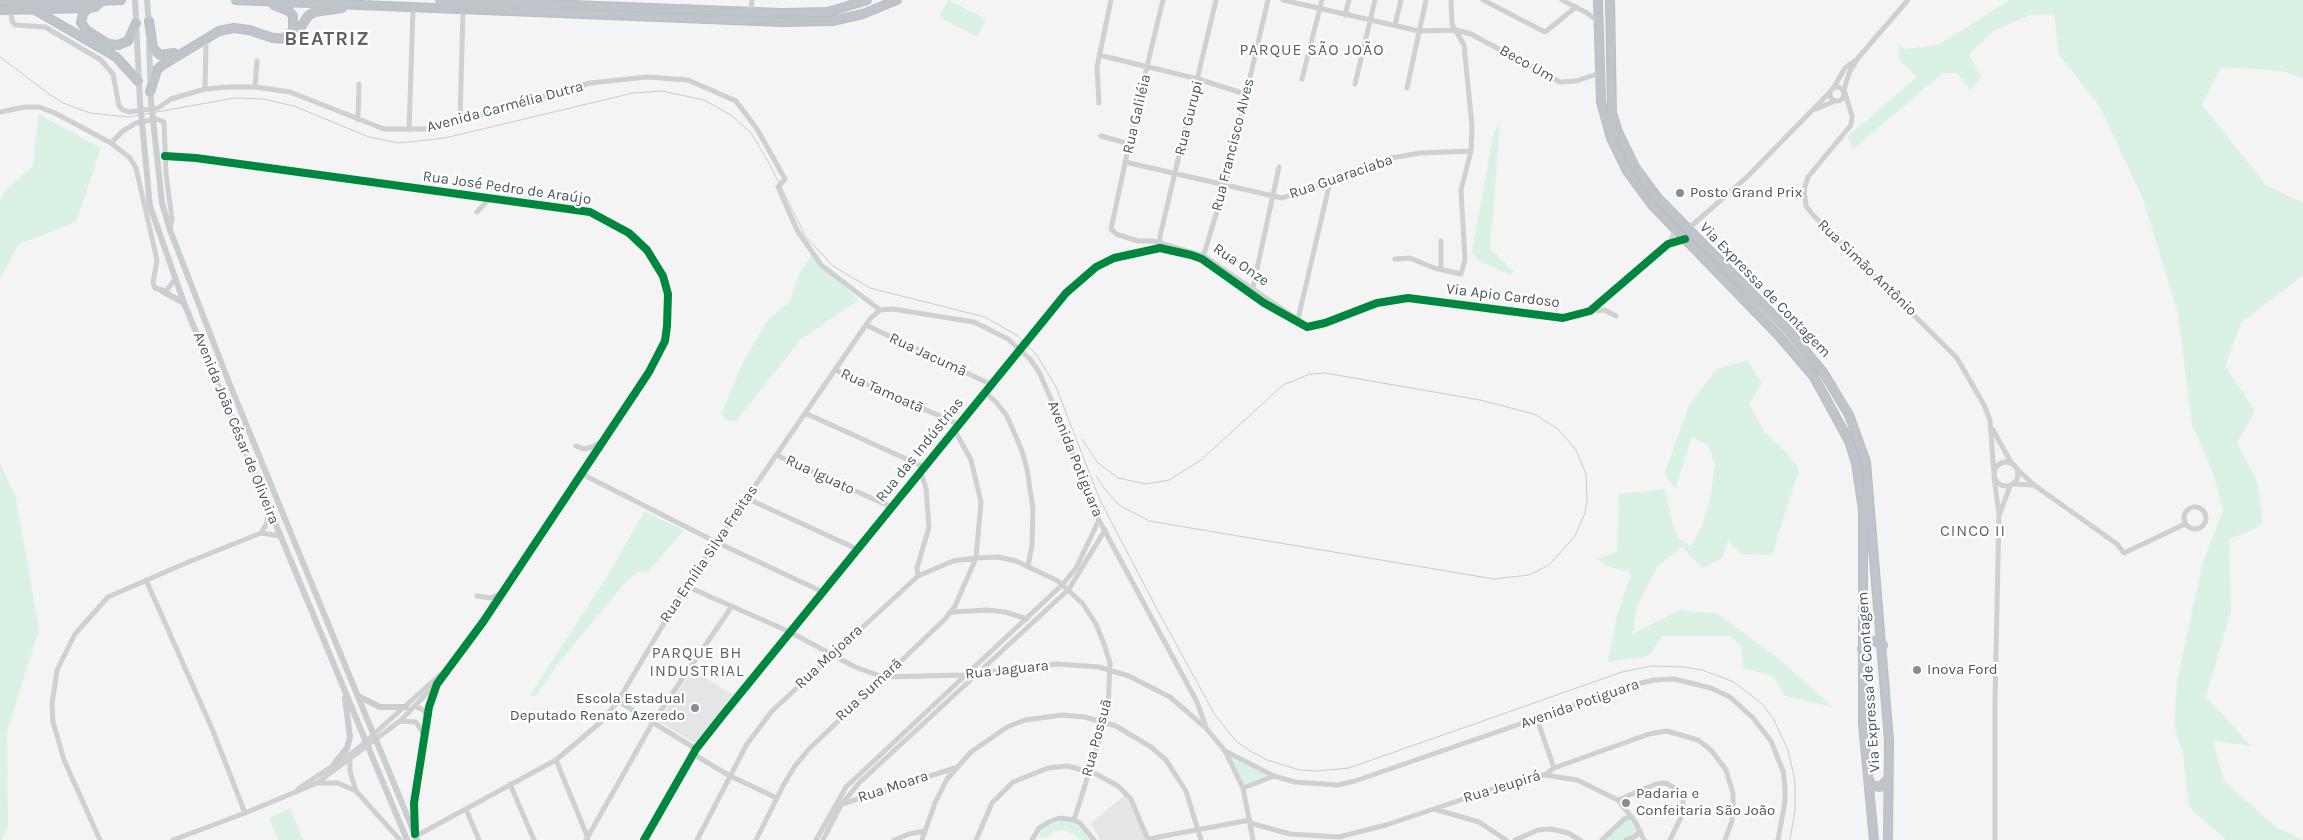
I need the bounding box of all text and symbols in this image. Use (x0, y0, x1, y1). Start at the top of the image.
district label: BEATRIZ (283, 27, 371, 51)
district label: PARQUE SÃO JOÃO (1238, 40, 1386, 60)
street label: Beco Um (1496, 41, 1558, 87)
street label: Rua Galiléia (1119, 72, 1155, 156)
street label: Avenida Carmélia Dutra (425, 77, 585, 137)
street label: Rua Francisco Alves (1208, 77, 1258, 213)
street label: Rua Gurupi (1171, 79, 1207, 157)
street label: Rua Guaraciaba (1287, 151, 1395, 203)
street label: Rua José Pedro de Araújo (422, 167, 592, 209)
place label: Posto Grand Prix (1690, 184, 1802, 202)
marker: Posto Grand Prix (1674, 187, 1686, 199)
street label: Rua Simão Antônio (1814, 216, 1920, 320)
street label: Via Expressa de Contagem (1696, 219, 1834, 361)
street label: Rua Onze (1210, 240, 1272, 290)
street label: Via Apio Cardoso (1445, 280, 1561, 312)
street label: Avenida João César de Oliveira (189, 329, 283, 527)
street label: Rua Jacumã (886, 329, 970, 381)
street label: Rua Tamoatã (838, 365, 926, 417)
street label: Rua das Indústrias (872, 394, 968, 506)
street label: Avenida Potiguara (1043, 398, 1107, 520)
street label: Rua Iguato (783, 451, 857, 499)
street label: Rua Emília Silva Freitas (656, 482, 762, 626)
district label: CINCO II (1939, 521, 2007, 541)
street label: Via Expressa de Contagem (1854, 591, 1884, 773)
street label: Rua Mojoara (791, 621, 867, 693)
district label: PARQUE BH INDUSTRIAL (648, 643, 746, 681)
street label: Rua Sumarã (832, 655, 906, 725)
street label: Rua Jaguara (964, 657, 1050, 683)
place label: Inova Ford (1927, 661, 1998, 679)
marker: Inova Ford (1911, 664, 1923, 676)
street label: Avenida Potiguara (1519, 675, 1641, 733)
place label: Escola Estadual Deputado Renato Azeredo (510, 690, 685, 725)
street label: Rua Possuã (1078, 697, 1116, 779)
marker: Escola Estadual Deputado Renato Azeredo (689, 702, 701, 714)
street label: Rua Moara (856, 767, 930, 807)
street label: Rua Jeupirá (1461, 767, 1543, 807)
place label: Padaria e Confeitaria São João (1636, 785, 1775, 820)
marker: Padaria e Confeitaria São João (1620, 797, 1632, 809)

